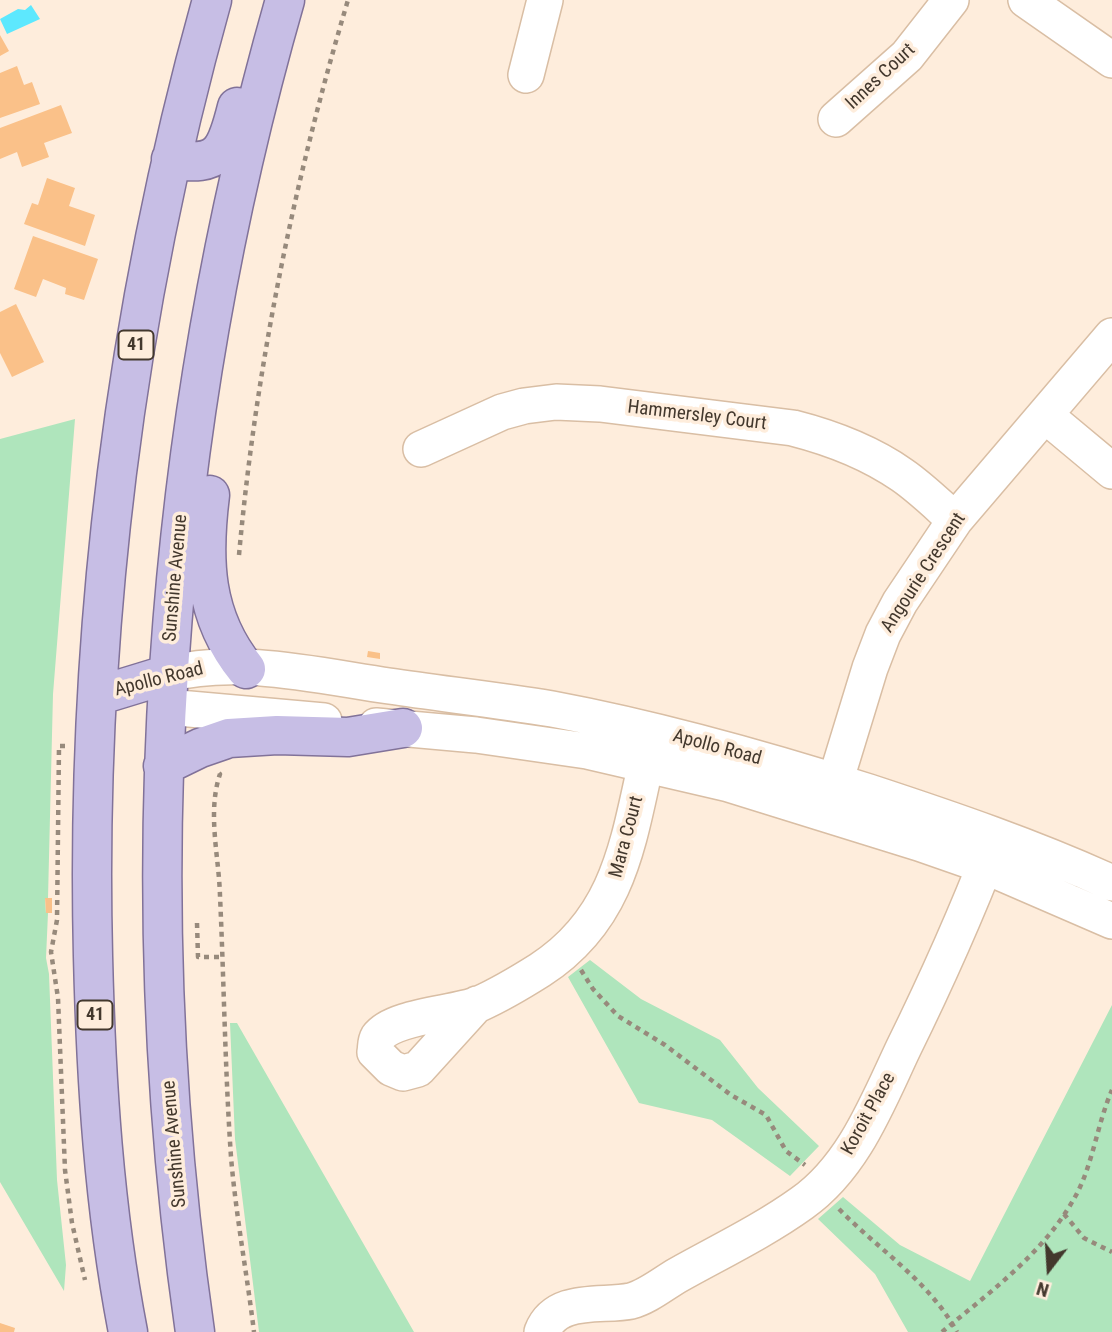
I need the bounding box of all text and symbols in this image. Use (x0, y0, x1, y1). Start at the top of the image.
street label: Innes Court (842, 39, 920, 115)
road number: 41 (118, 330, 154, 360)
street label: Hammersley Court (626, 396, 768, 436)
street label: Angourie Crescent (877, 509, 971, 637)
street label: Sunshine Avenue (159, 513, 193, 643)
street label: Apollo Road (112, 658, 206, 702)
street label: Apollo Road (670, 725, 764, 771)
street label: Mara Court (605, 794, 649, 880)
road number: 41 (78, 1000, 112, 1030)
street label: Koroit Place (837, 1069, 901, 1159)
street label: Sunshine Avenue (158, 1079, 192, 1209)
north arrow (1014, 1234, 1084, 1304)
text: N (1034, 1277, 1052, 1302)

